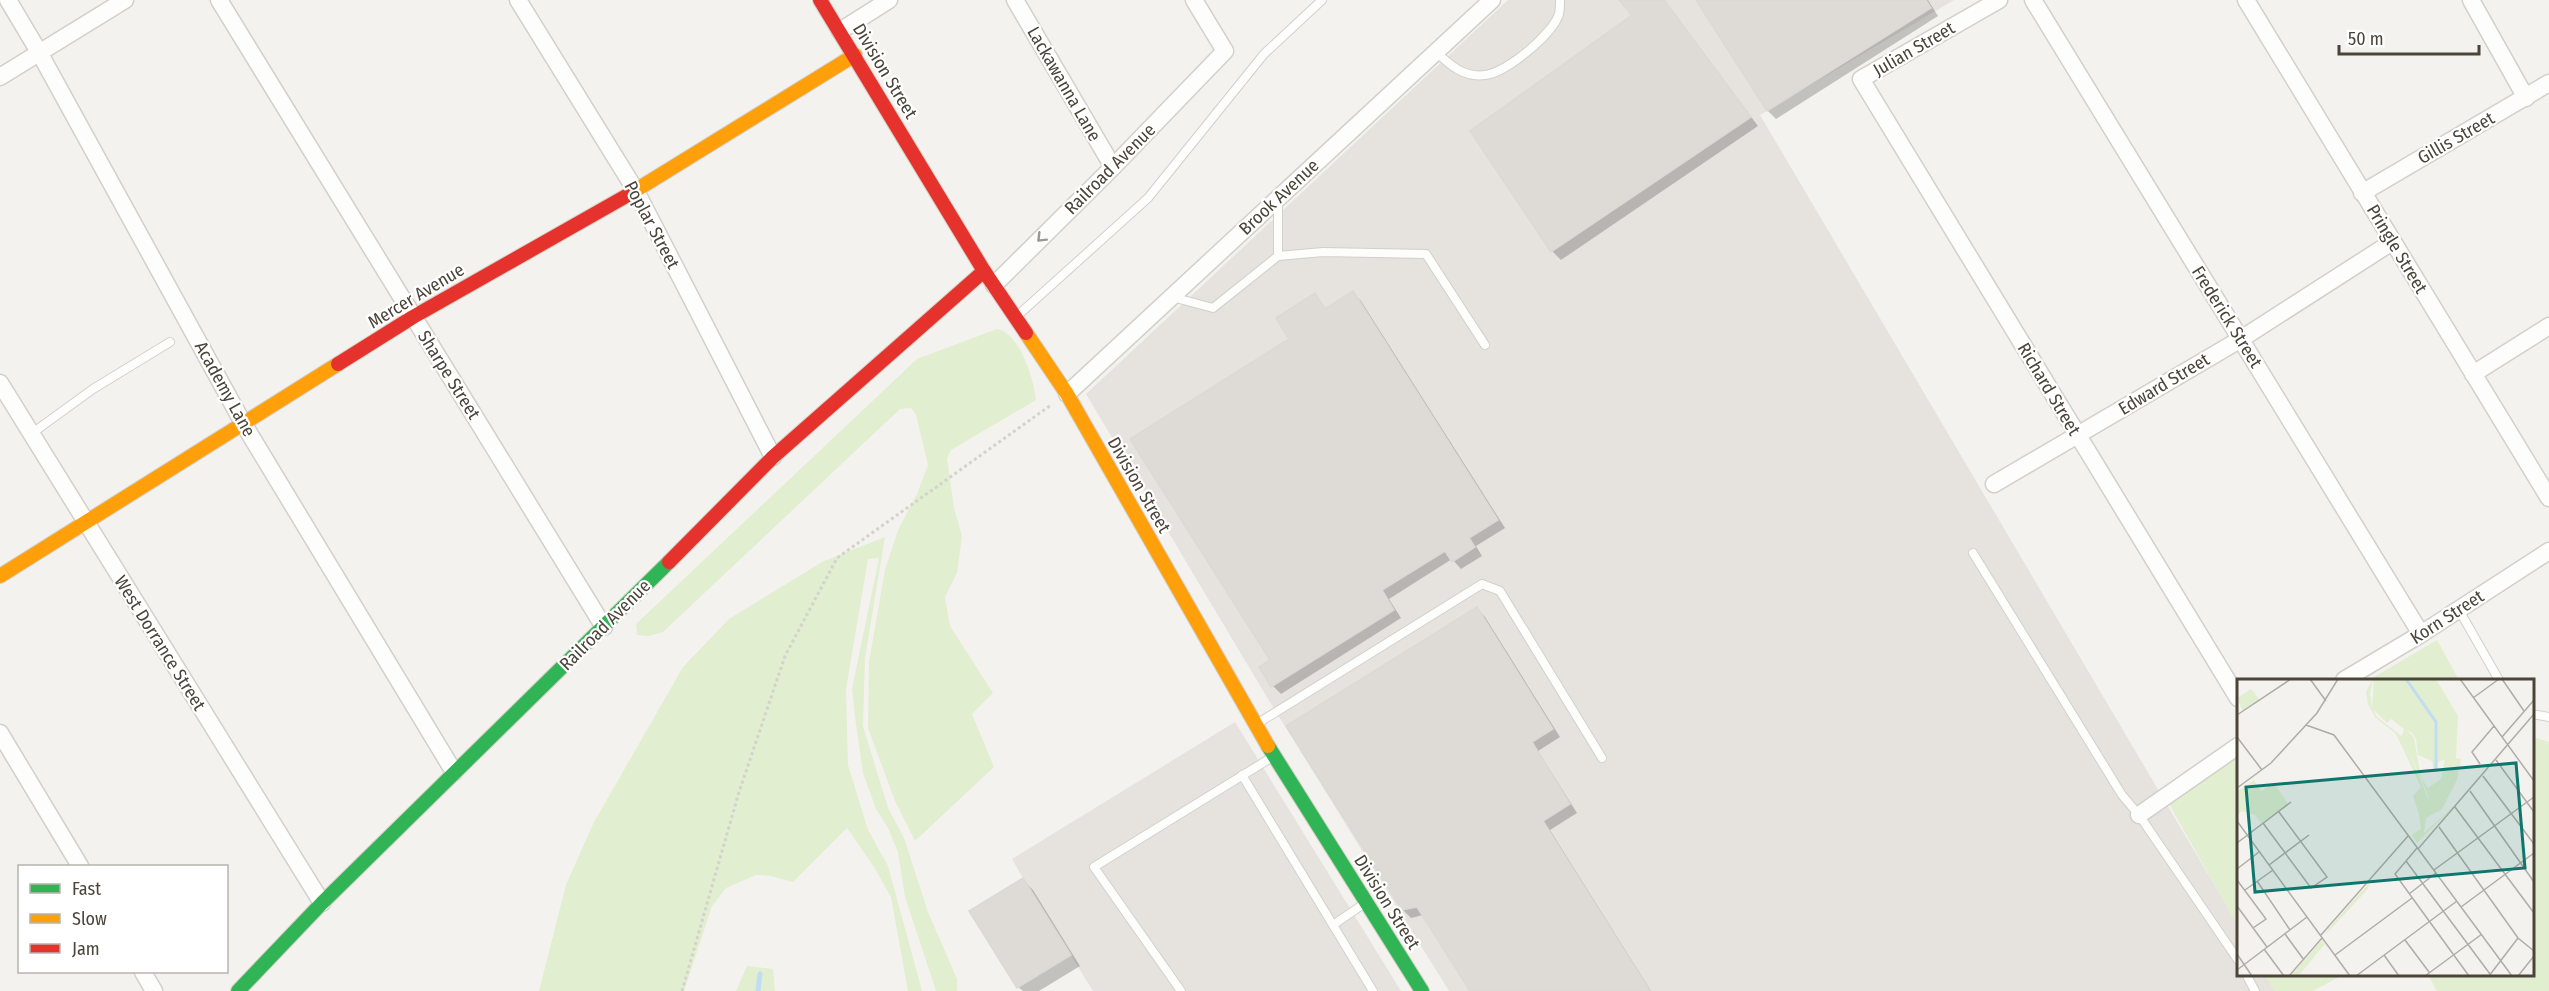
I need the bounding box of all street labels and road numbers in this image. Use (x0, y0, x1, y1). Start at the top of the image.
street label: Julian Street (1869, 17, 1959, 81)
street label: Division Street (848, 19, 922, 123)
street label: Lackawanna Lane (1022, 23, 1106, 145)
street label: Gillis Street (2414, 107, 2498, 169)
street label: Railroad Avenue (1060, 119, 1160, 219)
street label: Brook Avenue (1234, 154, 1324, 240)
street label: Poplar Street (620, 177, 684, 273)
street label: Pringle Street (2362, 201, 2432, 298)
street label: Mercer Avenue (364, 259, 468, 333)
street label: Frederick Street (2187, 262, 2267, 372)
street label: Sharpe Street (413, 327, 485, 424)
street label: Academy Lane (190, 338, 260, 441)
street label: Richard Street (2013, 339, 2085, 439)
street label: Edward Street (2115, 348, 2213, 420)
street label: Division Street (1103, 433, 1175, 537)
street label: West Dorrance Street (110, 571, 210, 715)
street label: Railroad Avenue (555, 575, 655, 675)
street label: Korn Street (2406, 585, 2488, 649)
street label: Division Street (1349, 851, 1425, 953)

